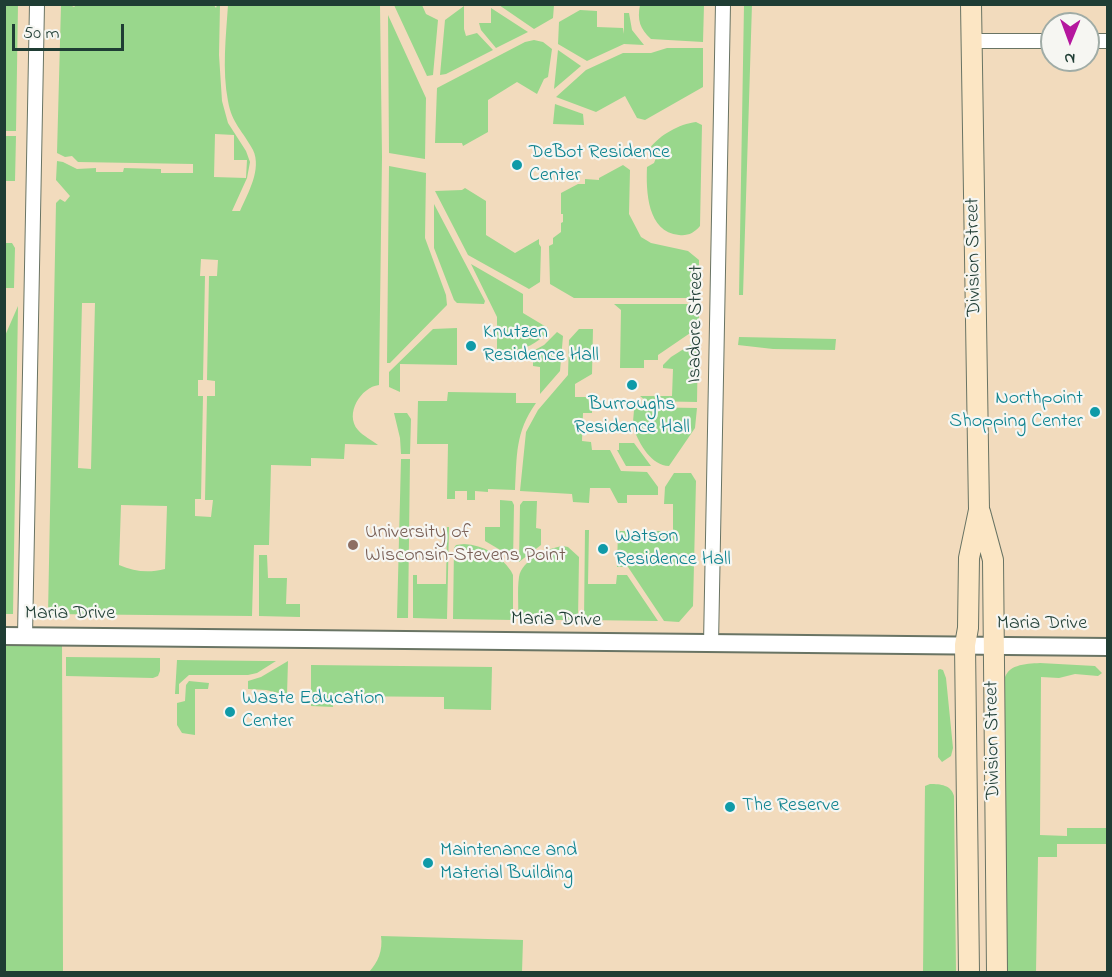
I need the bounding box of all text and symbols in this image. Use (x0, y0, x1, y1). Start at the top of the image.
scale bar (15, 12, 128, 50)
north arrow (1040, 12, 1100, 72)
text: 50 m (23, 21, 60, 47)
text: N (1064, 46, 1075, 70)
place label: DeBot Residence Center (529, 142, 670, 189)
marker: DeBot Residence Center (510, 158, 524, 172)
street label: Division Street (962, 197, 988, 317)
street label: Isadore Street (684, 265, 710, 383)
place label: Knutzen Residence Hall (483, 322, 599, 369)
marker: Knutzen Residence Hall (464, 339, 478, 353)
marker: Burroughs Residence Hall (625, 378, 639, 392)
place label: Northpoint Shopping Center (949, 388, 1083, 435)
place label: Burroughs Residence Hall (574, 394, 690, 441)
marker: Northpoint Shopping Center (1088, 405, 1102, 419)
place label: University of Wisconsin–Stevens Point (365, 522, 566, 569)
place label: Watson Residence Hall (615, 526, 731, 573)
marker: University of Wisconsin–Stevens Point (346, 538, 360, 552)
marker: Watson Residence Hall (596, 542, 610, 556)
street label: Maria Drive (25, 603, 115, 627)
street label: Maria Drive (511, 608, 601, 634)
street label: Maria Drive (997, 613, 1087, 637)
street label: Division Street (981, 680, 1007, 800)
place label: Waste Education Center (242, 688, 384, 735)
marker: Waste Education Center (223, 705, 237, 719)
place label: The Reserve (742, 795, 840, 819)
marker: The Reserve (723, 800, 737, 814)
place label: Maintenance and Material Building (440, 840, 577, 887)
marker: Maintenance and Material Building (421, 856, 435, 870)

